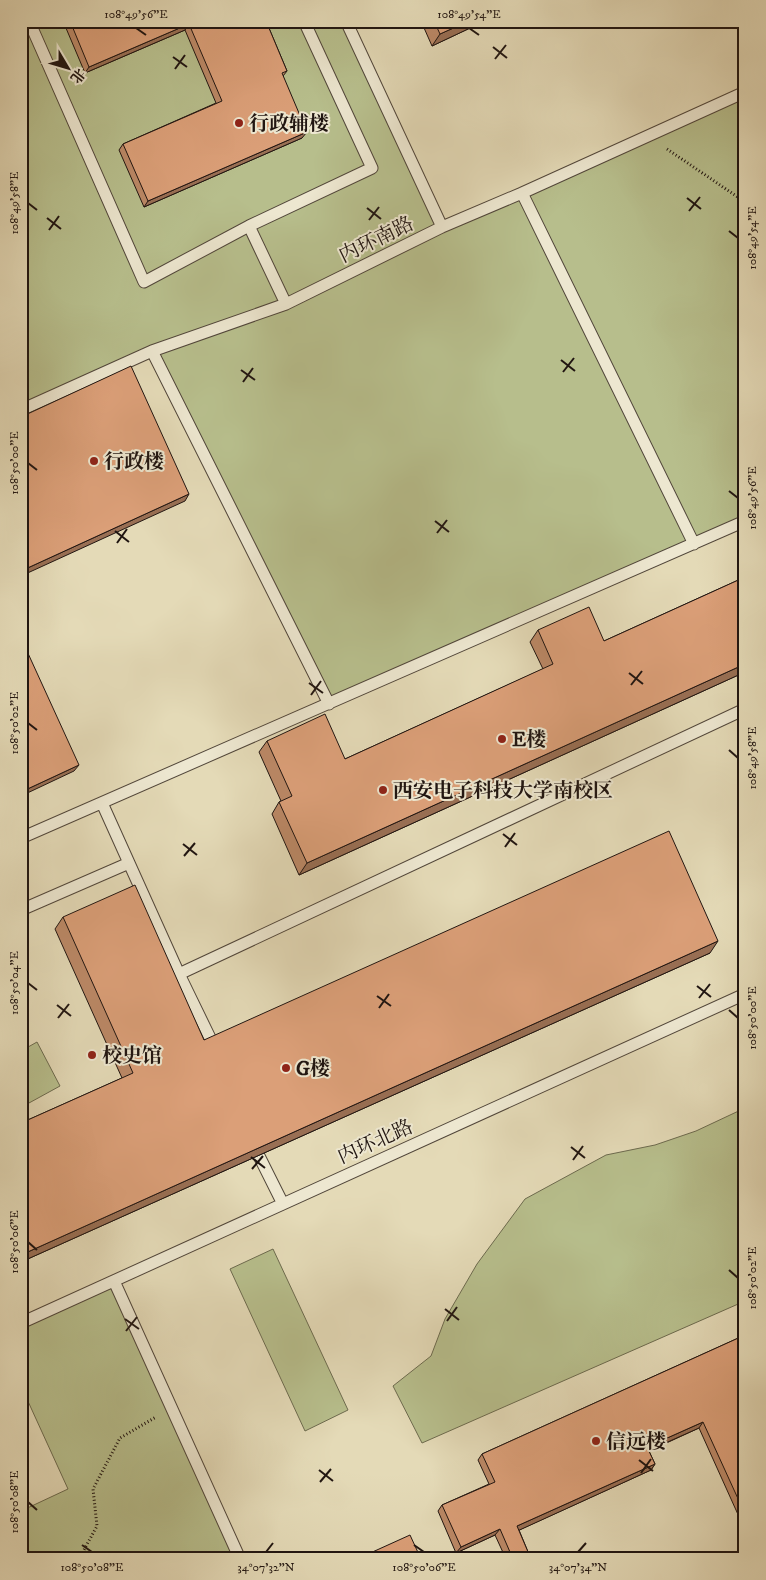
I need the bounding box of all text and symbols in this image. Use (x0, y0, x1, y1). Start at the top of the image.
text: 108°49'56"E (104, 7, 168, 22)
text: 108°49'54"E (437, 7, 501, 22)
north arrow (42, 42, 92, 92)
text: 北 (66, 64, 89, 86)
place label: 行政辅楼 (249, 112, 329, 137)
marker: 行政辅楼 (233, 117, 245, 129)
text: 108°49'58"E (7, 171, 22, 235)
text: 108°49'54"E (745, 206, 760, 270)
street label: 内环南路 (335, 212, 418, 269)
text: 108°50'00"E (7, 431, 22, 495)
place label: 行政楼 (104, 450, 164, 475)
marker: 行政楼 (88, 455, 100, 467)
text: 108°49'56"E (745, 466, 760, 530)
text: 108°50'02"E (7, 691, 22, 754)
text: 108°49'58"E (745, 726, 760, 790)
place label: E楼 (512, 728, 546, 753)
marker: E楼 (496, 733, 508, 745)
place label: 西安电子科技大学南校区 (393, 779, 613, 804)
marker: 西安电子科技大学南校区 (377, 784, 389, 796)
text: 108°50'04"E (7, 951, 22, 1015)
text: 108°50'00"E (745, 986, 760, 1050)
place label: 校史馆 (102, 1044, 162, 1069)
marker: 校史馆 (86, 1049, 98, 1061)
place label: G楼 (296, 1057, 330, 1082)
marker: G楼 (280, 1062, 292, 1074)
street label: 内环北路 (334, 1115, 417, 1170)
text: 108°50'06"E (7, 1210, 22, 1274)
text: 108°50'02"E (745, 1246, 760, 1309)
place label: 信远楼 (606, 1430, 666, 1455)
marker: 信远楼 (590, 1435, 602, 1447)
text: 108°50'08"E (7, 1470, 22, 1534)
text: 108°50'08"E (60, 1560, 124, 1575)
text: 34°07'32"N (237, 1560, 295, 1575)
text: 108°50'06"E (392, 1560, 456, 1575)
text: 34°07'34"N (549, 1560, 607, 1575)

